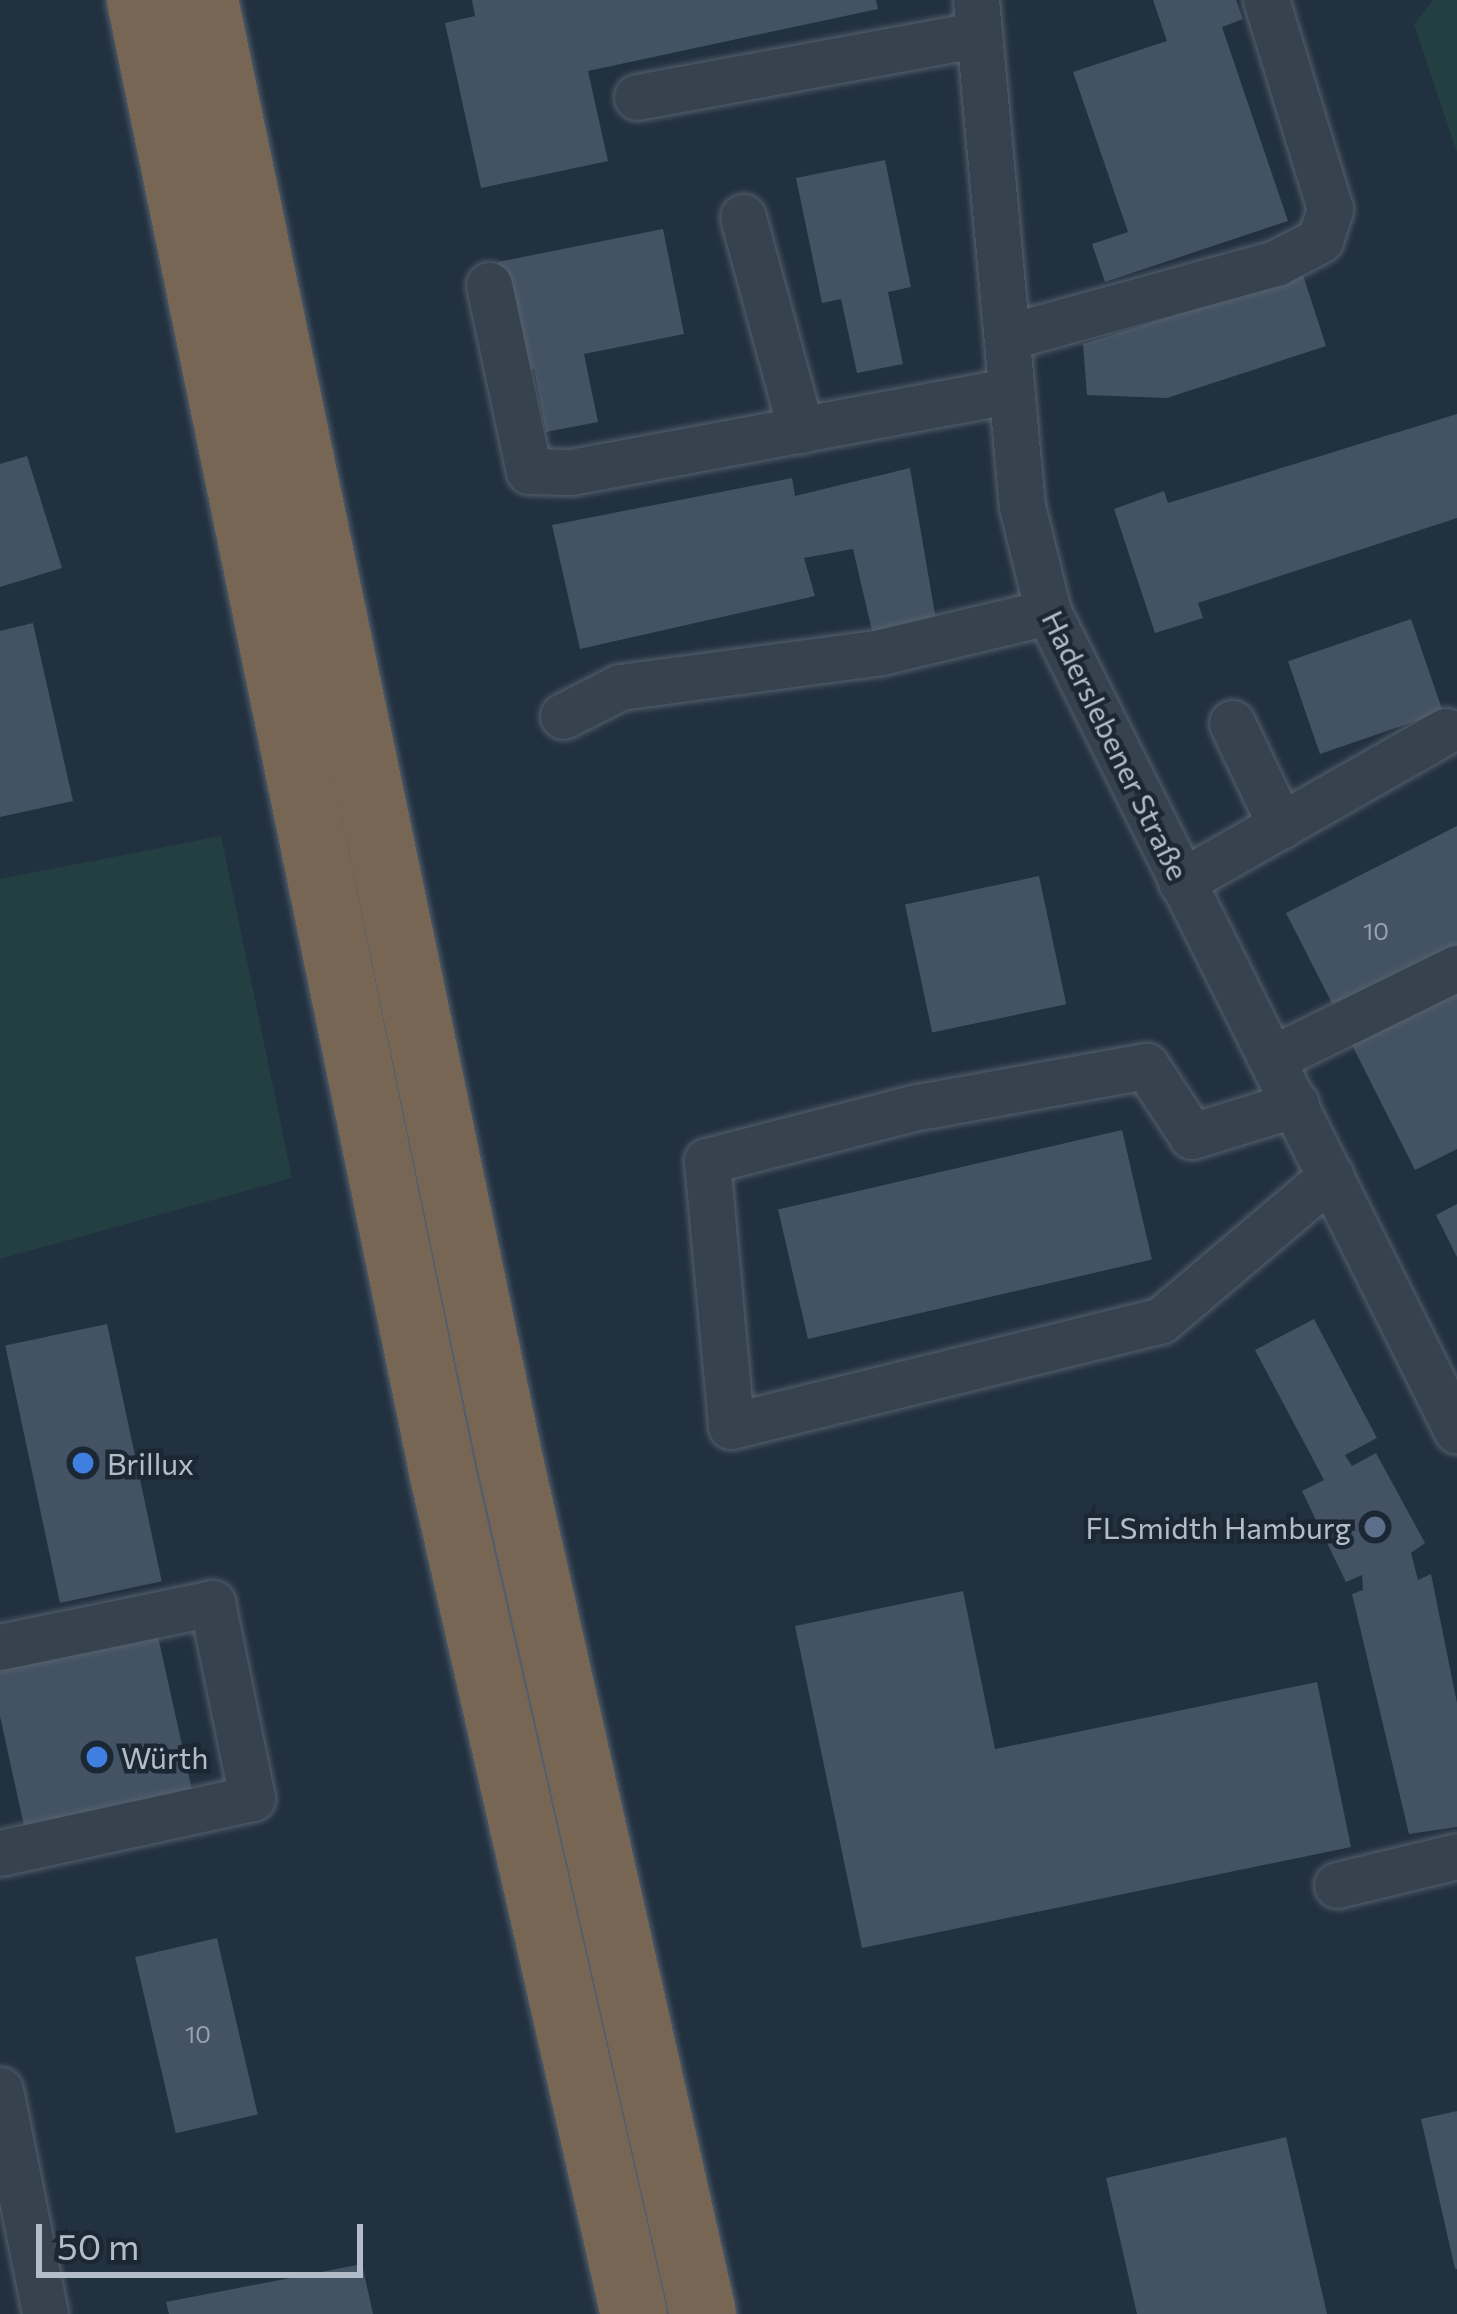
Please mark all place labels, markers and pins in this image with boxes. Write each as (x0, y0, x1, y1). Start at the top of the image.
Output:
place label: Brillux (107, 1445, 194, 1481)
marker: Brillux (70, 1450, 96, 1476)
place label: FLSmidth Hamburg (1085, 1509, 1351, 1545)
marker: FLSmidth Hamburg (1362, 1514, 1388, 1540)
place label: Würth (121, 1739, 208, 1775)
marker: Würth (84, 1744, 110, 1770)

